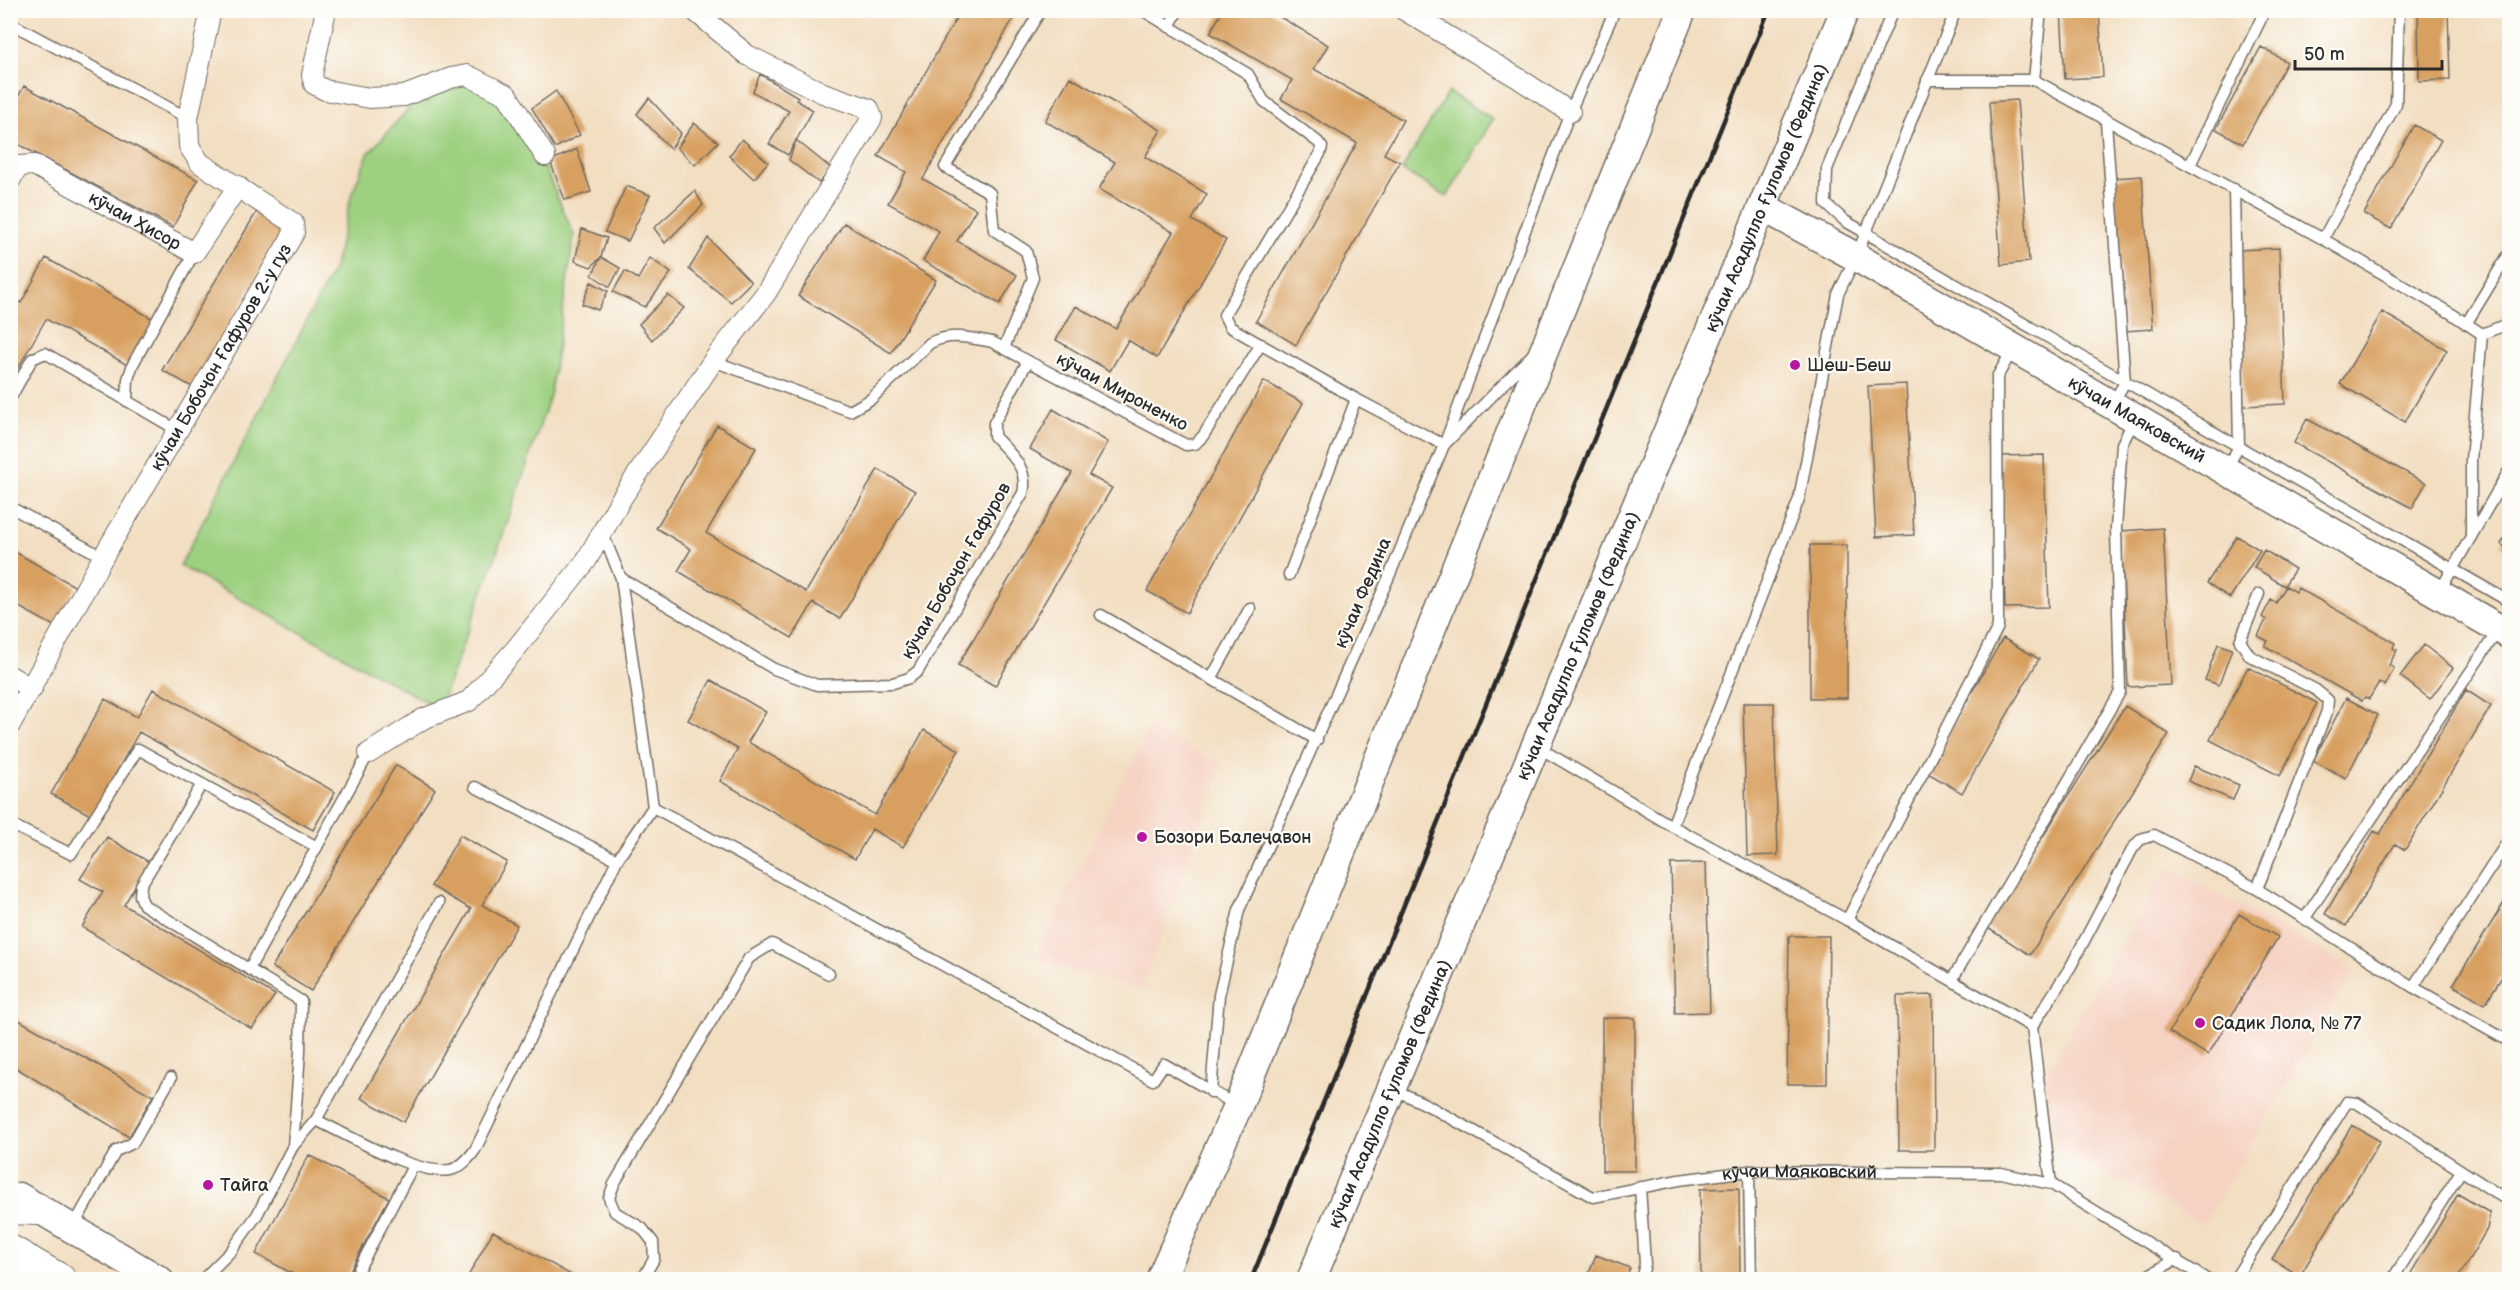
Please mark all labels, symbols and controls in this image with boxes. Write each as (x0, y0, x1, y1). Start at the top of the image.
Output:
scale bar (2295, 33, 2442, 71)
text: 50 m (2304, 44, 2345, 65)
street label: кӯчаи Асадулло Ғуломов (Федина) (1700, 60, 1832, 335)
street label: кӯчаи Ҳисор (85, 187, 185, 254)
street label: кӯчаи Бобоҷон Ғафуров 2-у гуз (146, 240, 296, 474)
street label: кӯчаи Мироненко (1053, 348, 1191, 436)
place label: Шеш-Беш (1807, 355, 1891, 376)
marker: Шеш-Беш (1788, 358, 1802, 372)
street label: кӯчаи Маяковский (2065, 371, 2209, 467)
street label: кӯчаи Бобоҷон Ғафуров (897, 478, 1015, 663)
street label: кӯчаи Асадулло Ғуломов (Федина) (1512, 508, 1643, 783)
street label: кӯчаи Федина (1330, 534, 1396, 652)
place label: Бозори Балеҷавон (1154, 827, 1311, 848)
marker: Бозори Балеҷавон (1135, 830, 1149, 844)
street label: кӯчаи Асадулло Ғуломов (Федина) (1324, 956, 1455, 1231)
place label: Садик Лола, № 77 (2212, 1013, 2361, 1034)
marker: Садик Лола, № 77 (2193, 1016, 2207, 1030)
street label: кӯчаи Маяковский (1721, 1160, 1877, 1185)
place label: Тайга (220, 1175, 269, 1196)
marker: Тайга (201, 1178, 215, 1192)

